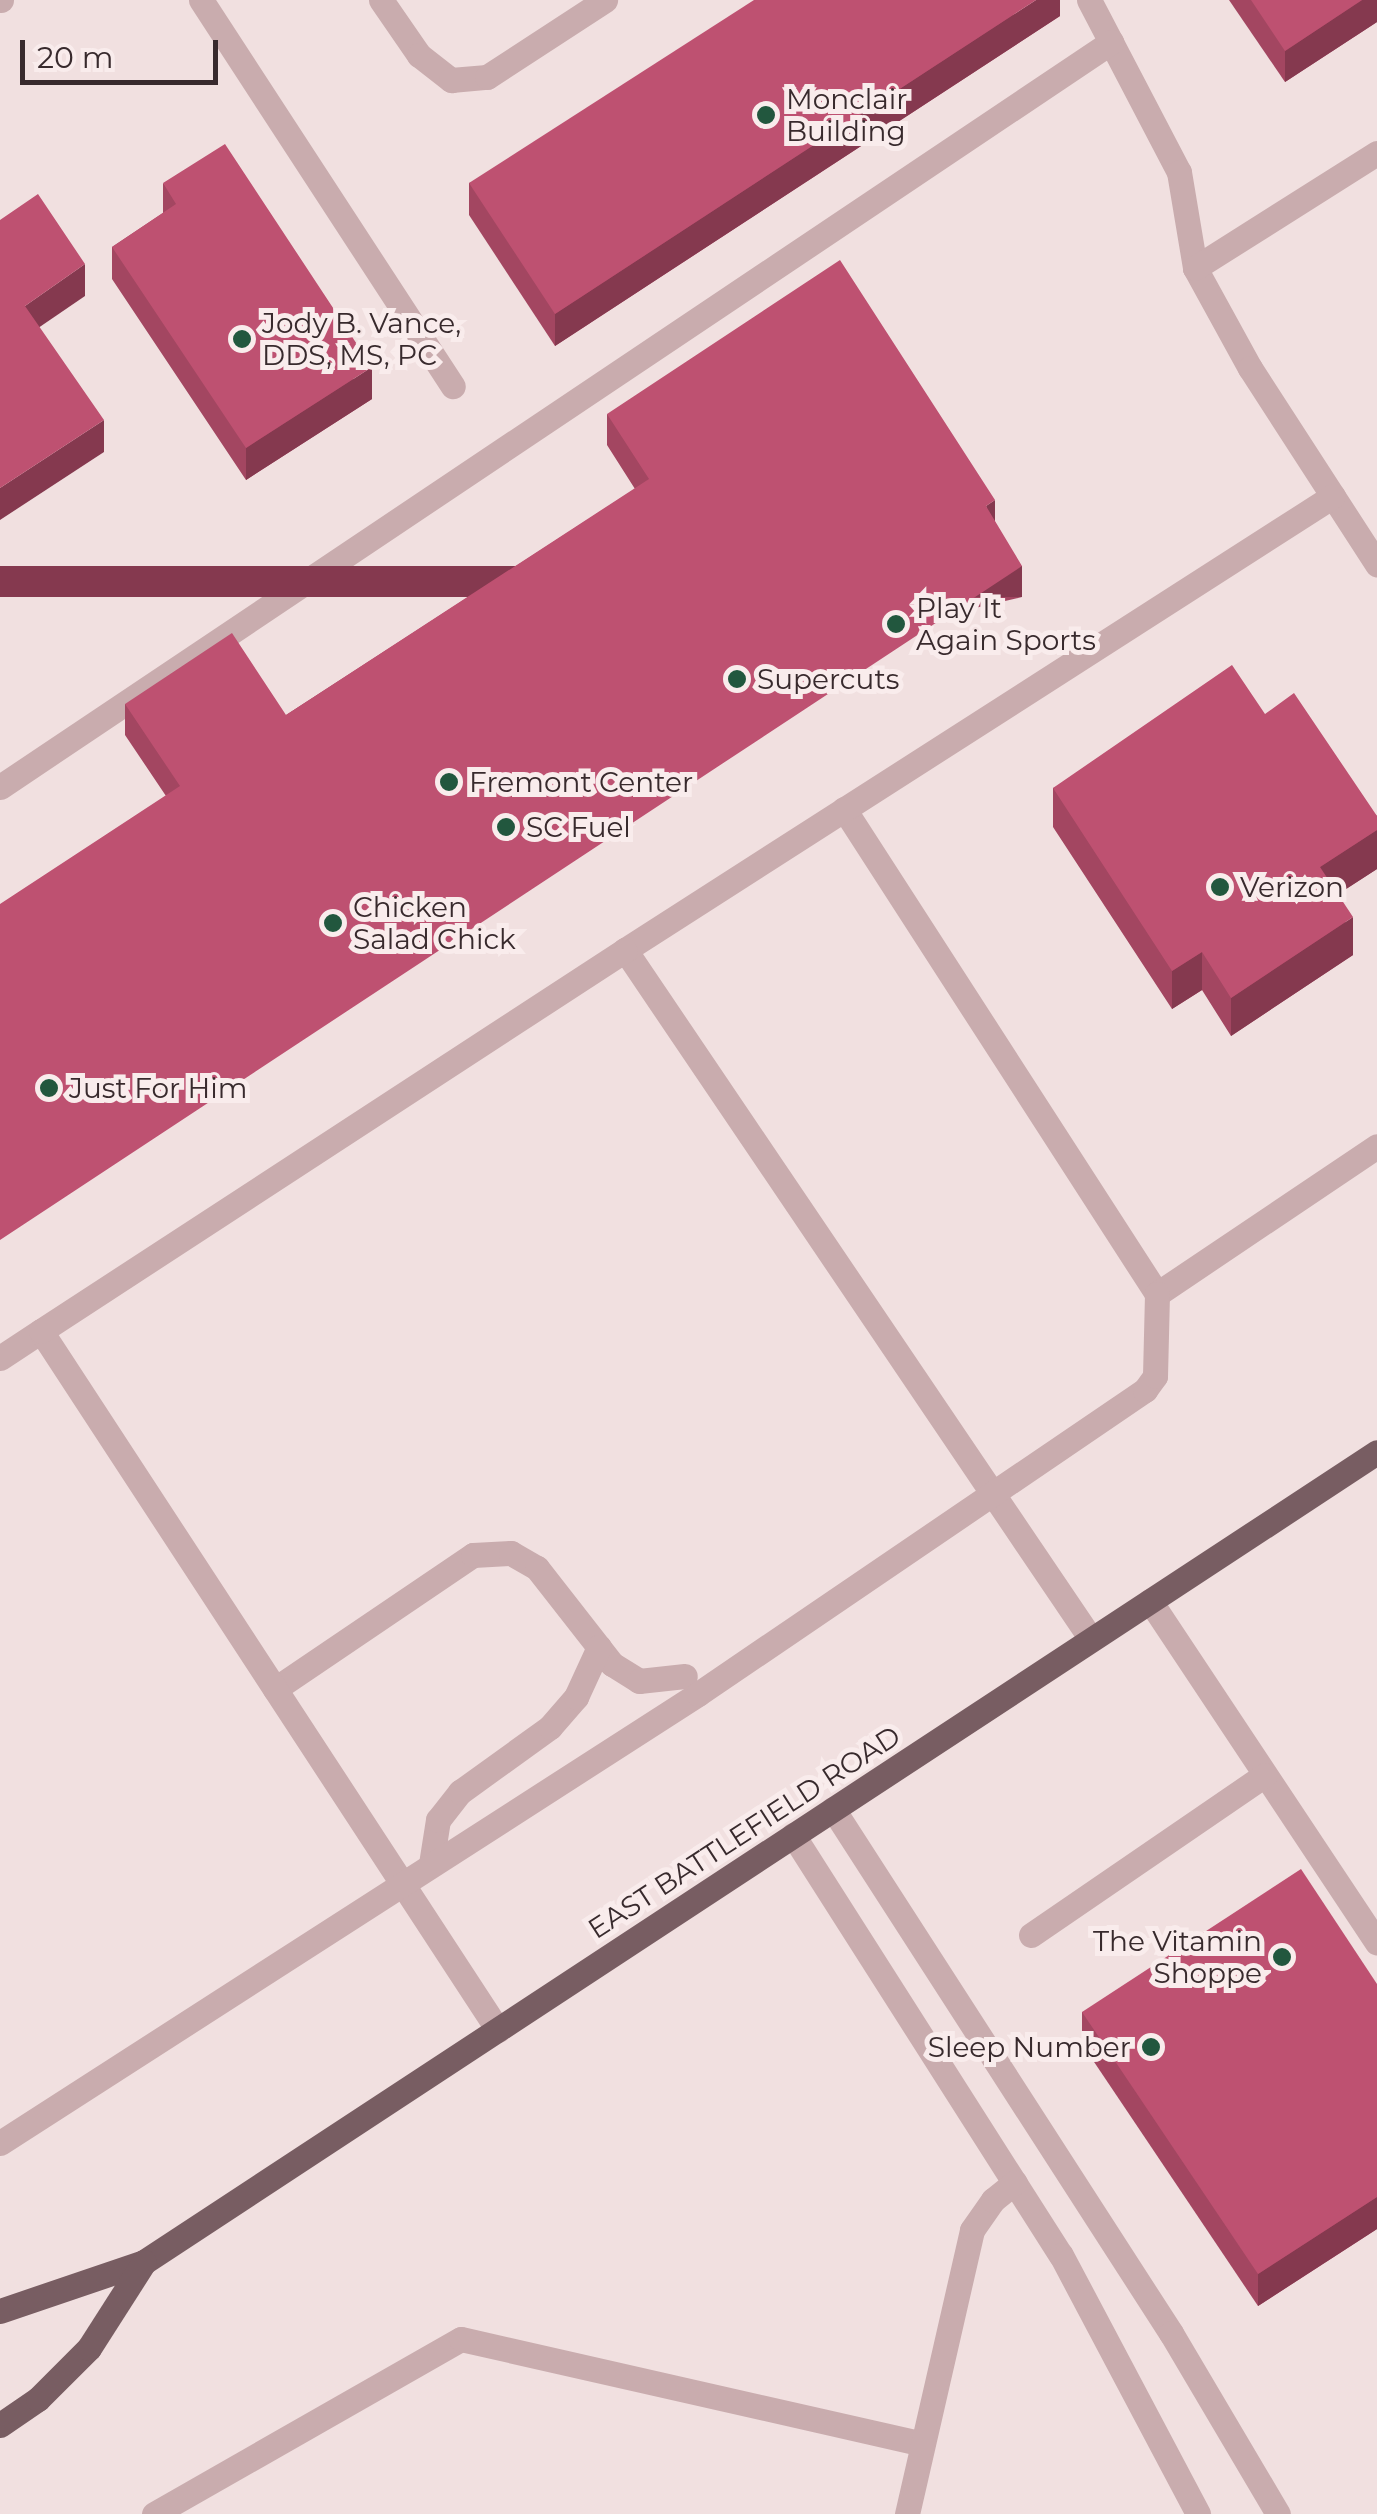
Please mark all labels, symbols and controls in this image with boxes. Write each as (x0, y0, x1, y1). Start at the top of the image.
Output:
scale bar (25, 20, 222, 82)
text: 20 m (37, 39, 114, 76)
place label: Monclair Building (786, 82, 908, 148)
marker: Monclair Building (755, 104, 777, 126)
place label: Jody B. Vance, DDS, MS, PC (262, 306, 461, 372)
marker: Jody B. Vance, DDS, MS, PC (231, 328, 253, 350)
place label: Play It Again Sports (916, 591, 1096, 657)
marker: Play It Again Sports (885, 613, 907, 635)
place label: Supercuts (757, 662, 899, 696)
marker: Supercuts (726, 668, 748, 690)
place label: Fremont Center (469, 765, 693, 799)
marker: Fremont Center (438, 771, 460, 793)
place label: SC Fuel (526, 810, 631, 844)
marker: SC Fuel (495, 816, 517, 838)
place label: Verizon (1240, 870, 1344, 904)
marker: Verizon (1209, 876, 1231, 898)
place label: Chicken Salad Chick (353, 890, 516, 956)
marker: Chicken Salad Chick (322, 912, 344, 934)
place label: Just For Him (69, 1071, 248, 1105)
marker: Just For Him (38, 1077, 60, 1099)
street label: EAST BATTLEFIELD ROAD (582, 1718, 906, 1946)
place label: The Vitamin Shoppe (1093, 1924, 1262, 1990)
marker: The Vitamin Shoppe (1271, 1946, 1293, 1968)
place label: Sleep Number (928, 2030, 1131, 2064)
marker: Sleep Number (1140, 2036, 1162, 2058)

